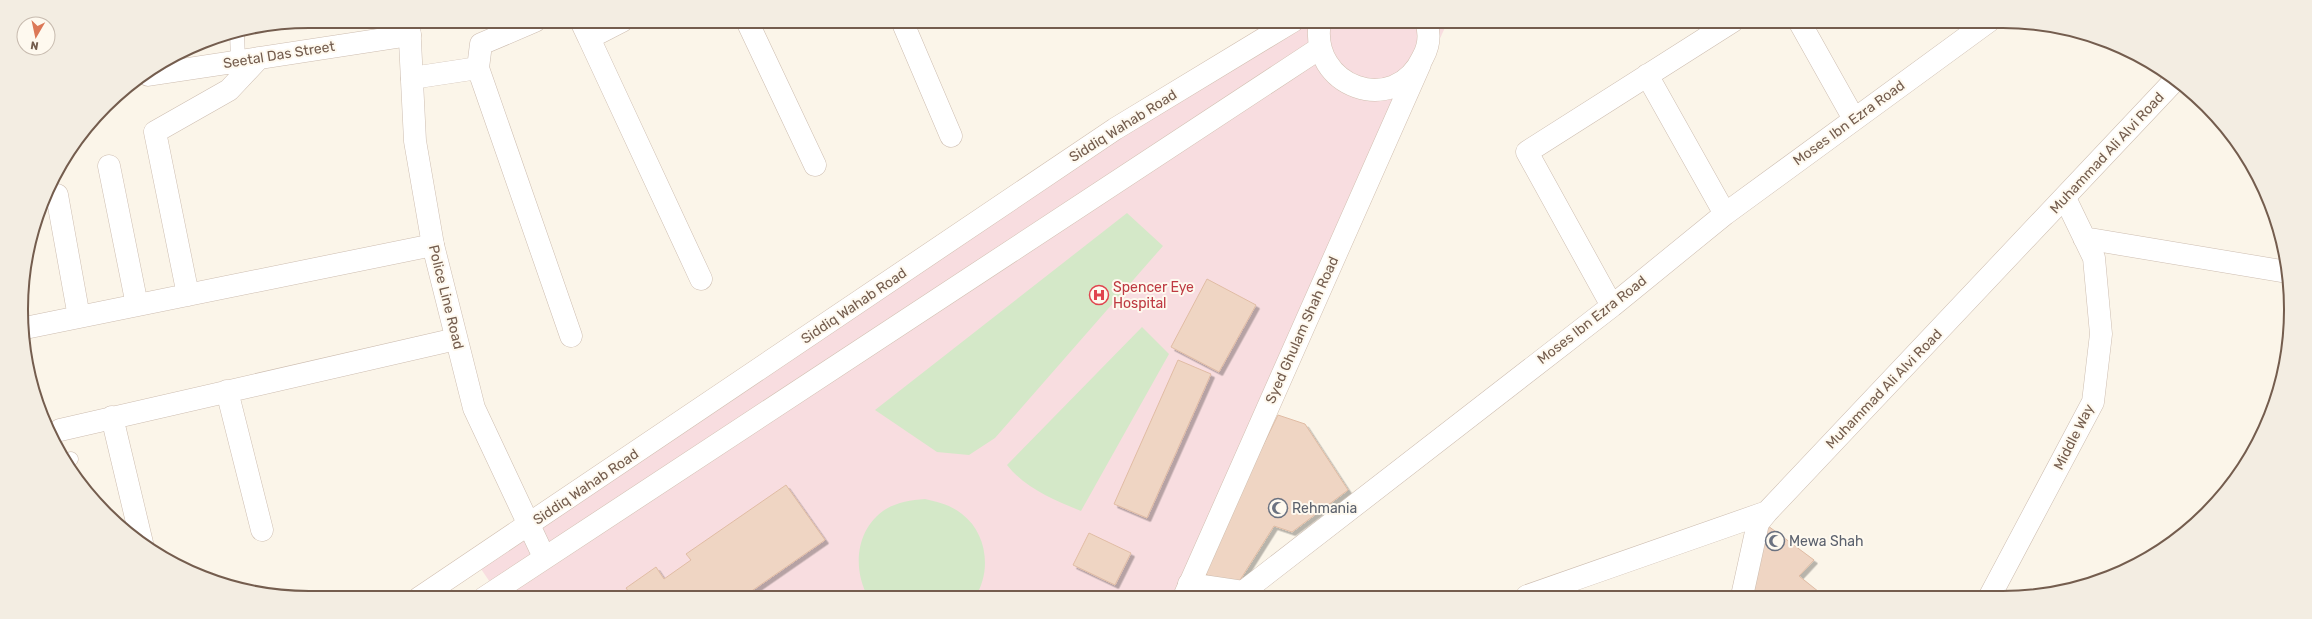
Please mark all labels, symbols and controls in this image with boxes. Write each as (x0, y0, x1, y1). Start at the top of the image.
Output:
north arrow (16, 16, 56, 56)
text: N (30, 38, 39, 52)
street label: Seetal Das Street (222, 38, 337, 72)
street label: Moses Ibn Ezra Road (1790, 77, 1908, 169)
street label: Siddiq Wahab Road (1066, 86, 1180, 166)
street label: Muhammad Ali Alvi Road (2046, 89, 2168, 217)
street label: Police Line Road (425, 243, 467, 351)
street label: Syed Ghulam Shah Road (1262, 254, 1342, 406)
street label: Siddiq Wahab Road (798, 264, 910, 348)
street label: Moses Ibn Ezra Road (1534, 272, 1650, 368)
place label: Spencer Eye Hospital (1113, 279, 1194, 312)
hospital icon: Spencer Eye Hospital (1088, 284, 1110, 306)
street label: Muhammad Ali Alvi Road (1822, 326, 1946, 452)
street label: Middle Way (2050, 401, 2098, 473)
street label: Siddiq Wahab Road (530, 445, 642, 529)
mosque icon: Rehmania (1267, 497, 1289, 519)
place label: Rehmania (1292, 500, 1357, 517)
mosque icon: Mewa Shah (1764, 530, 1786, 552)
place label: Mewa Shah (1789, 533, 1863, 550)

